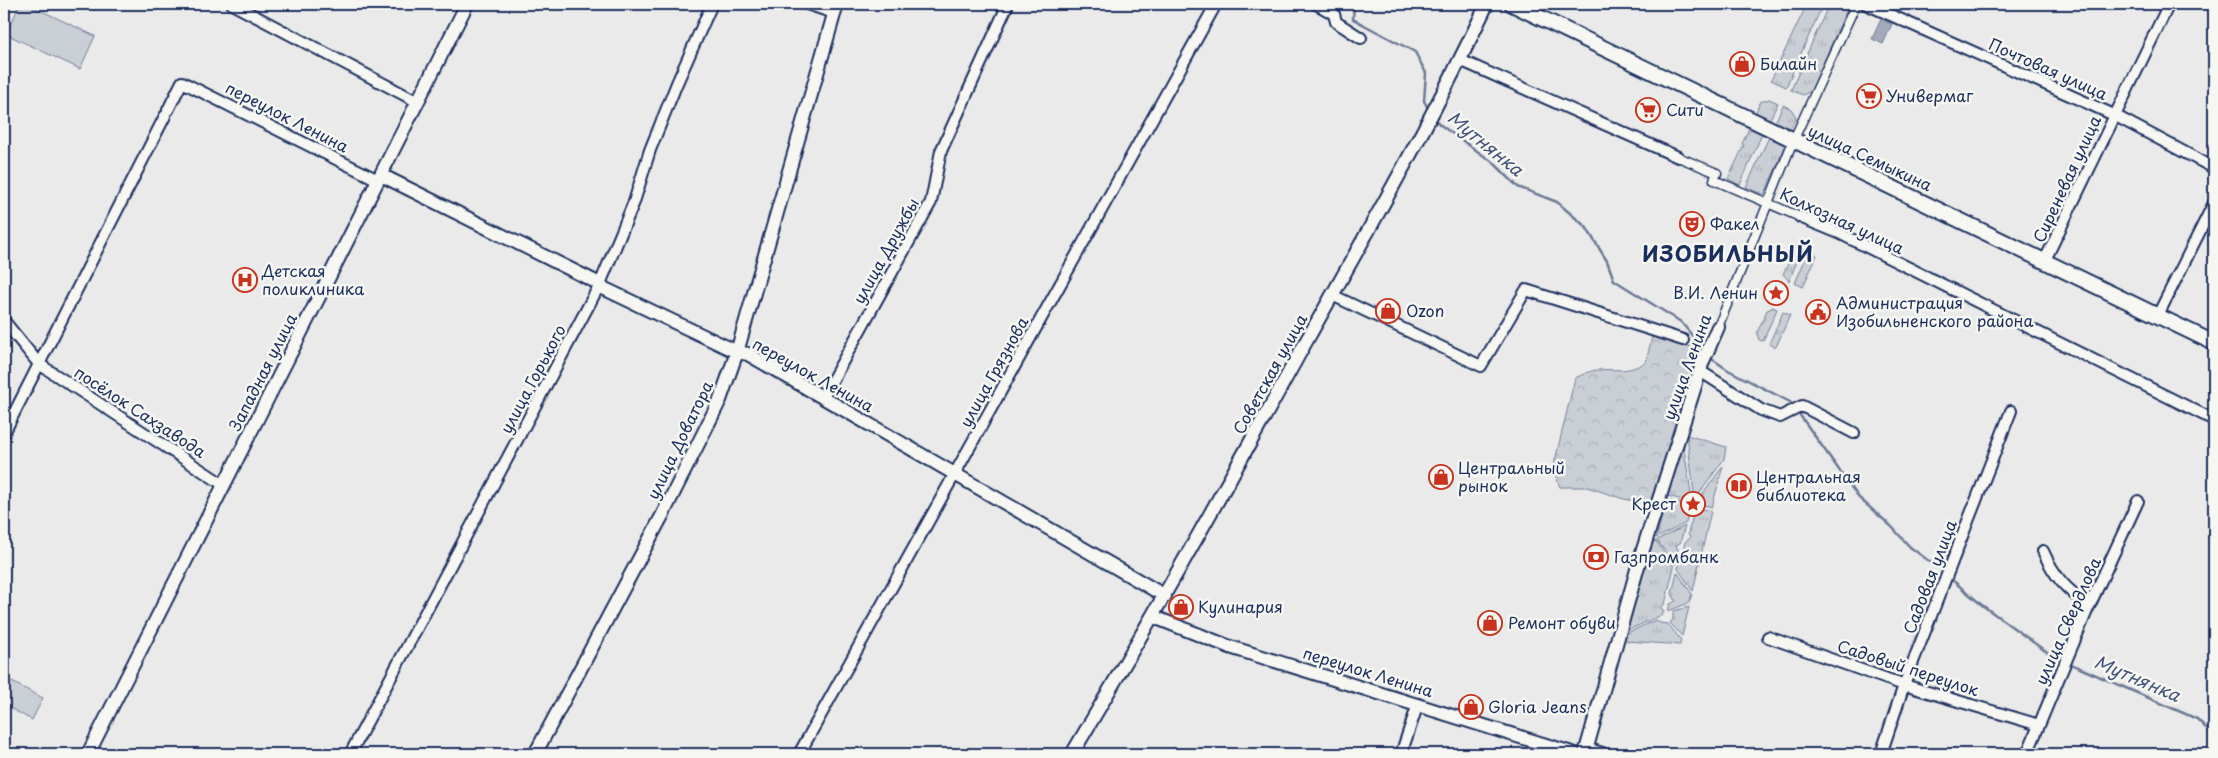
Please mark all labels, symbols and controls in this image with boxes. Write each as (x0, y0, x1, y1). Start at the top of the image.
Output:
street label: Почтовая улица (1985, 31, 2112, 105)
shop icon: Билайн (1729, 51, 1755, 77)
place label: Билайн (1760, 51, 1817, 75)
street label: переулок Ленина (222, 75, 353, 157)
supermarket icon: Универмаг (1856, 83, 1882, 109)
place label: Универмаг (1886, 83, 1974, 107)
supermarket icon: Сити (1635, 97, 1661, 123)
place label: Сити (1666, 97, 1704, 121)
water label: Мутнянка (1442, 104, 1530, 182)
street label: Сиреневая улица (2026, 111, 2106, 246)
street label: улица Семыкина (1804, 118, 1936, 196)
street label: Колхозная улица (1776, 181, 1908, 259)
street label: улица Дружбы (846, 193, 924, 308)
theatre icon: Факел (1679, 211, 1705, 237)
place label: Факел (1710, 211, 1759, 235)
district label: ИЗОБИЛЬНЫЙ (1642, 237, 1814, 269)
place label: Детская поликлиника (261, 258, 364, 300)
hospital icon: Детская поликлиника (232, 267, 258, 293)
place label: В.И. Ленин (1673, 280, 1758, 304)
place icon: В.И. Ленин (1763, 280, 1789, 306)
place label: Администрация Изобильненского района (1836, 290, 2034, 332)
shop icon: Ozon (1375, 298, 1401, 324)
place label: Ozon (1406, 298, 1444, 322)
public building icon: Администрация Изобильненского района (1805, 299, 1831, 325)
street label: Западная улица (222, 309, 302, 434)
street label: Советская улица (1226, 309, 1312, 438)
street label: улица Ленина (1656, 310, 1716, 423)
street label: улица Грязнова (953, 312, 1033, 431)
street label: улица Горького (493, 320, 571, 437)
street label: переулок Ленина (749, 331, 878, 417)
street label: посёлок Сахзавода (70, 359, 211, 463)
street label: улица Доватора (640, 376, 718, 503)
place label: Центральный рынок (1458, 455, 1565, 497)
shop icon: Центральный рынок (1428, 464, 1454, 490)
place label: Центральная библиотека (1756, 464, 1861, 506)
library icon: Центральная библиотека (1726, 473, 1752, 499)
place label: Крест (1631, 491, 1676, 515)
place icon: Крест (1680, 491, 1706, 517)
street label: Садовая улица (1896, 516, 1962, 637)
bank icon: Газпромбанк (1583, 544, 1609, 570)
place label: Газпромбанк (1614, 544, 1719, 568)
street label: улица Свердлова (2028, 553, 2106, 688)
shop icon: Кулинария (1168, 594, 1194, 620)
place label: Кулинария (1198, 594, 1283, 618)
shop icon: Ремонт обуви (1477, 610, 1503, 636)
place label: Ремонт обуви (1508, 610, 1616, 634)
street label: Садовый переулок (1835, 633, 1983, 701)
street label: переулок Ленина (1300, 640, 1436, 702)
water label: Мутнянка (2091, 647, 2185, 708)
shop icon: Gloria Jeans (1458, 694, 1484, 720)
place label: Gloria Jeans (1488, 694, 1587, 718)

